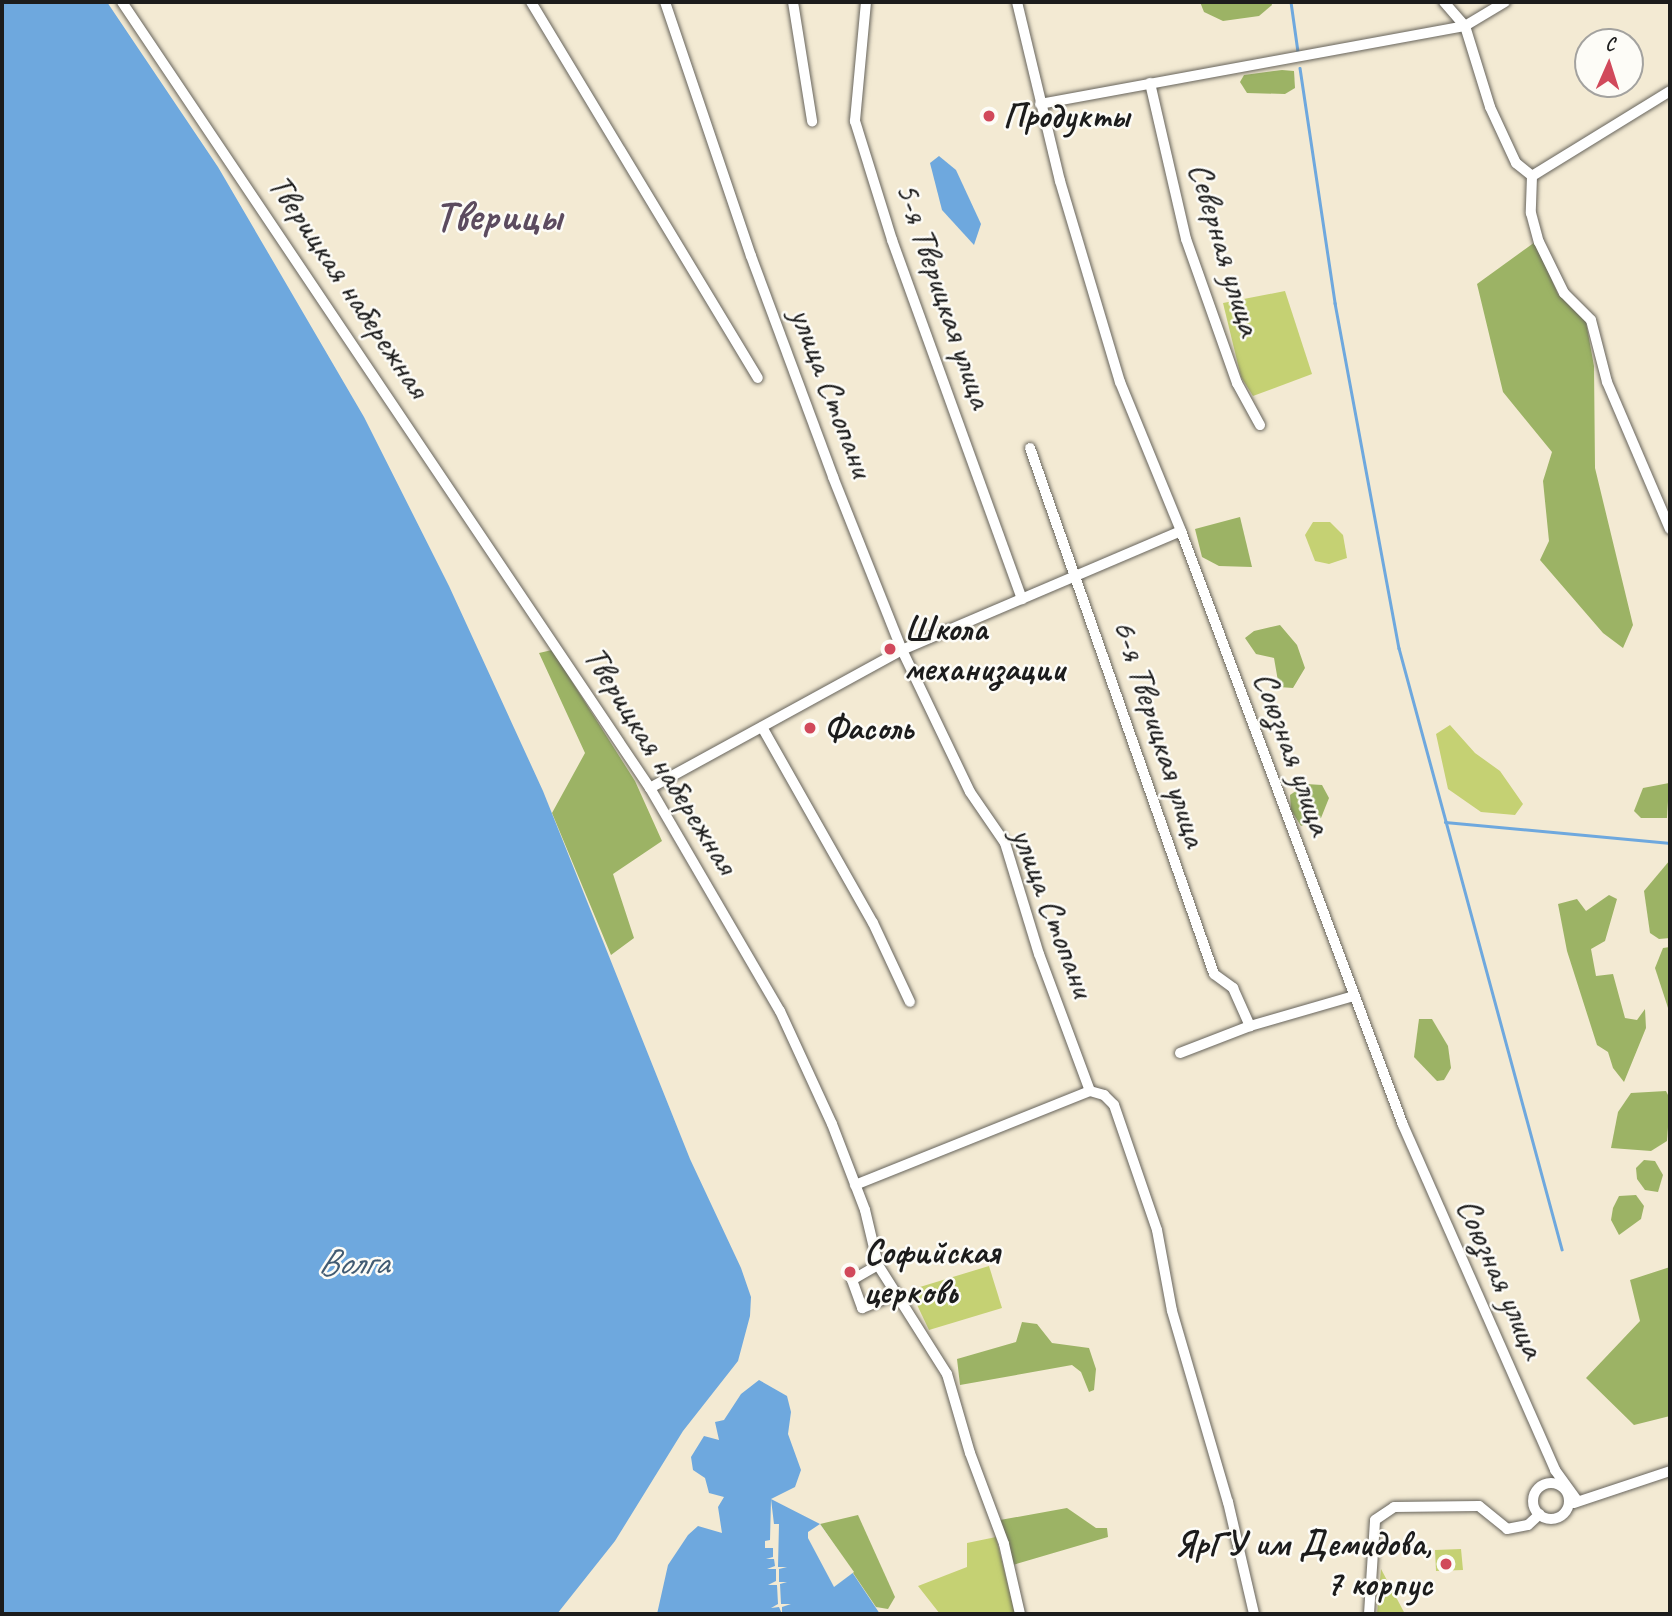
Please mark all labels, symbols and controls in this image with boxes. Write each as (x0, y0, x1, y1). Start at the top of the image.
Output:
north arrow (1574, 28, 1644, 98)
text: С (1605, 32, 1615, 56)
place label: Продукты (1003, 95, 1129, 137)
marker: Продукты (981, 108, 997, 124)
street label: Северная улица (1179, 156, 1271, 342)
street label: Тверицкая набережная (258, 166, 440, 406)
street label: 5-я Тверицкая улица (884, 173, 1004, 417)
district label: Тверицы (435, 192, 561, 242)
street label: улица Стопани (781, 301, 883, 483)
place label: Школа механизации (904, 608, 1065, 690)
street label: 6-я Тверицкая улица (1102, 611, 1218, 855)
street label: Тверицкая набережная (574, 638, 748, 882)
marker: Школа механизации (882, 641, 898, 657)
street label: Союзная улица (1244, 665, 1342, 841)
place label: Фасоль (824, 707, 913, 749)
marker: Фасоль (802, 720, 818, 736)
street label: улица Стопани (1002, 821, 1104, 1003)
street label: Союзная улица (1447, 1191, 1555, 1365)
place label: Софийская церковь (864, 1231, 1000, 1313)
water label: Волга (318, 1240, 388, 1284)
marker: Софийская церковь (842, 1264, 858, 1280)
place label: ЯрГУ им Демидова, 7 корпус (1176, 1523, 1432, 1605)
marker: ЯрГУ им Демидова, 7 корпус (1438, 1556, 1454, 1572)

